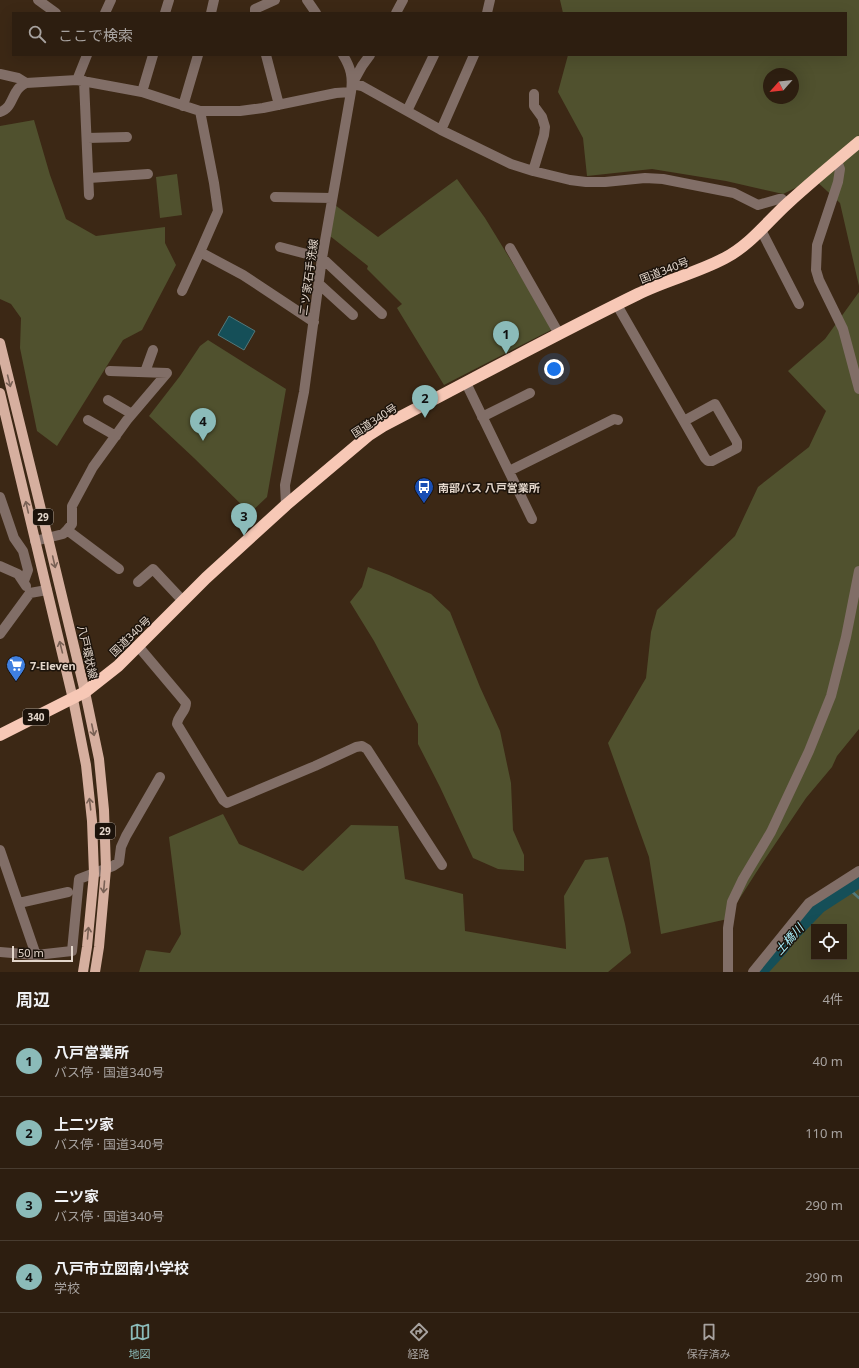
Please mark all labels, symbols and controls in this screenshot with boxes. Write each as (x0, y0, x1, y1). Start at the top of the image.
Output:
search box (12, 12, 847, 56)
icon: search (26, 23, 48, 45)
text: ここで検索 (58, 25, 133, 45)
north arrow (763, 68, 799, 104)
street label: 二ツ家石手洗線 (295, 238, 321, 316)
street label: 国道340号 (637, 254, 691, 286)
pin: 1 (493, 321, 519, 354)
your location (544, 359, 564, 379)
one-way arrow (6, 374, 14, 387)
pin: 2 (412, 385, 438, 418)
street label: 国道340号 (348, 400, 400, 440)
pin: 4 (190, 408, 216, 441)
bus stop icon: 南部バス 八戸営業所 (413, 476, 435, 504)
place label: 南部バス 八戸営業所 (438, 480, 540, 495)
one-way arrow (23, 501, 31, 514)
pin: 3 (231, 503, 257, 536)
road number: 29 (33, 509, 53, 525)
one-way arrow (51, 555, 58, 568)
street label: 国道340号 (106, 613, 154, 659)
street label: 八戸環状線 (75, 624, 101, 680)
one-way arrow (56, 641, 64, 654)
supermarket icon: 7-Eleven (5, 654, 27, 682)
place label: 7-Eleven (30, 658, 76, 673)
road number: 340 (23, 709, 49, 725)
one-way arrow (89, 723, 97, 736)
one-way arrow (86, 798, 94, 811)
road number: 29 (95, 823, 115, 839)
one-way arrow (101, 880, 108, 893)
water label: 土橋川 (771, 918, 809, 958)
map controls (811, 924, 847, 960)
button: locate (811, 924, 847, 960)
one-way arrow (85, 927, 92, 940)
scale bar (12, 944, 73, 963)
text: 50 m (18, 945, 44, 960)
text: 周辺 (16, 988, 50, 1011)
text: 4件 (823, 990, 843, 1008)
text: 八戸営業所 (54, 1042, 129, 1062)
text: 1 (25, 1052, 33, 1070)
text: 40 m (813, 1052, 843, 1070)
text: バス停 · 国道340号 (54, 1063, 165, 1081)
text: 上二ツ家 (54, 1114, 114, 1134)
text: 2 (25, 1124, 33, 1142)
text: 110 m (805, 1124, 843, 1142)
text: バス停 · 国道340号 (54, 1135, 165, 1153)
text: 二ツ家 (54, 1186, 99, 1206)
text: 3 (25, 1196, 33, 1214)
text: 290 m (805, 1196, 843, 1214)
text: バス停 · 国道340号 (54, 1207, 165, 1225)
text: 八戸市立図南小学校 (54, 1258, 189, 1278)
text: 4 (25, 1268, 33, 1286)
text: 290 m (805, 1268, 843, 1286)
text: 学校 (54, 1279, 80, 1297)
tab: 地図 (129, 1321, 151, 1361)
tab: 経路 (408, 1321, 430, 1361)
tab: 保存済み (687, 1321, 731, 1361)

